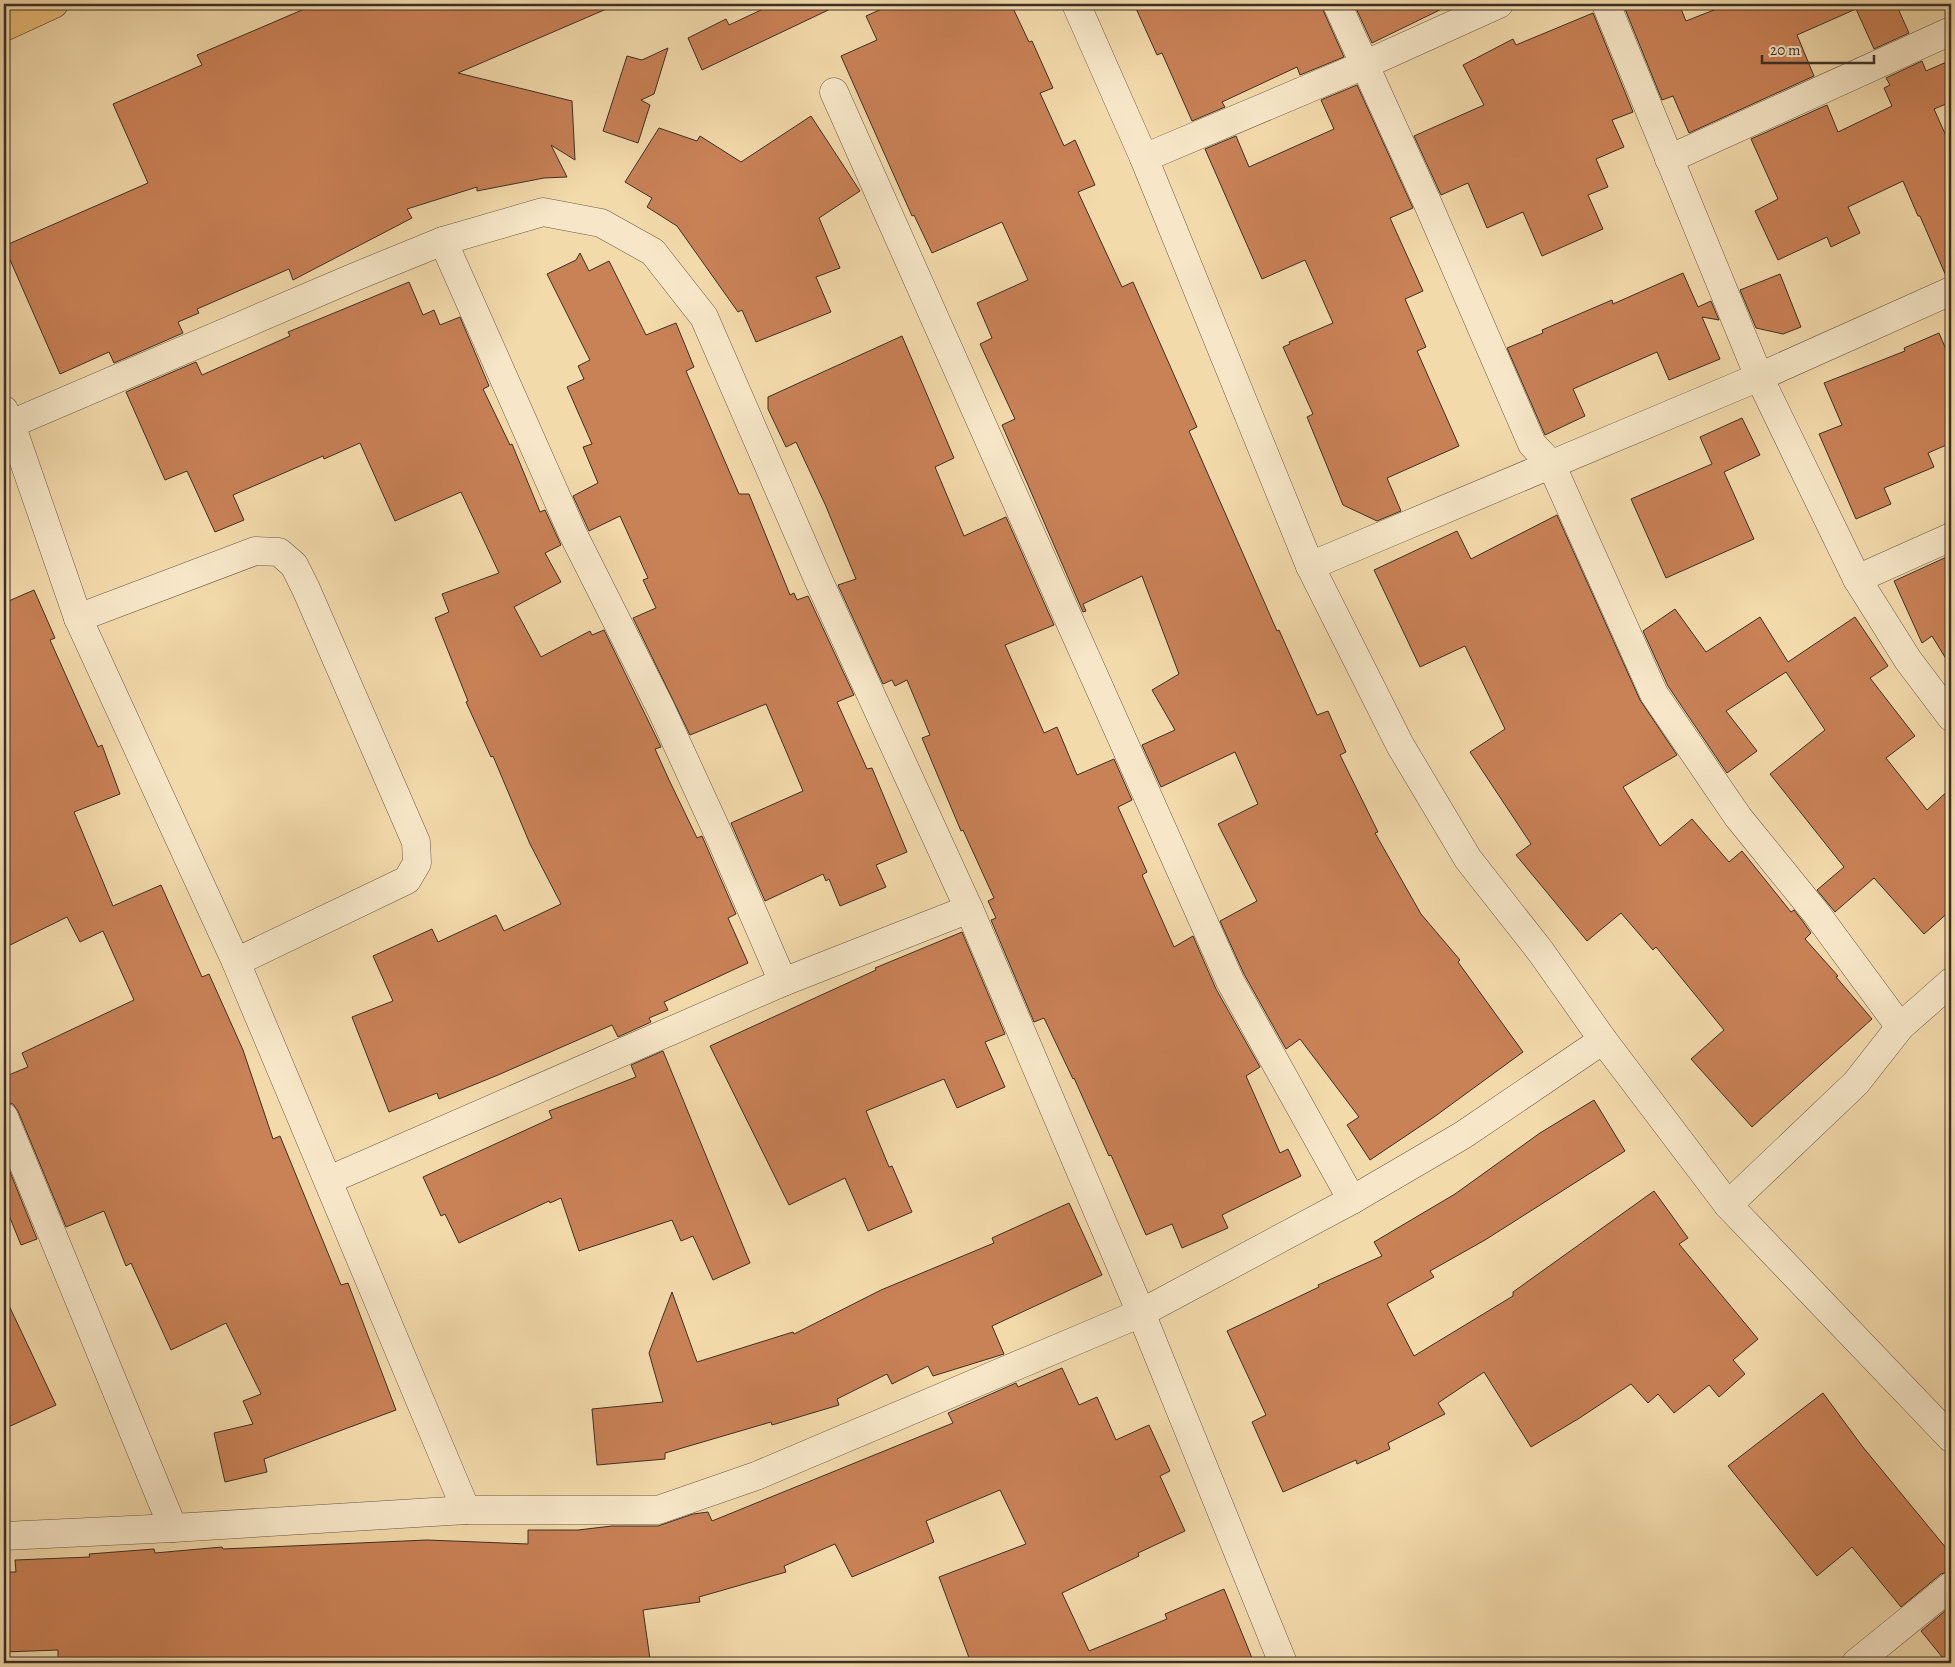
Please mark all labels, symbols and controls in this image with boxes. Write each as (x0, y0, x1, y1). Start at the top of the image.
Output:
scale bar (1762, 32, 1875, 64)
text: 20 m (1770, 40, 1801, 60)

